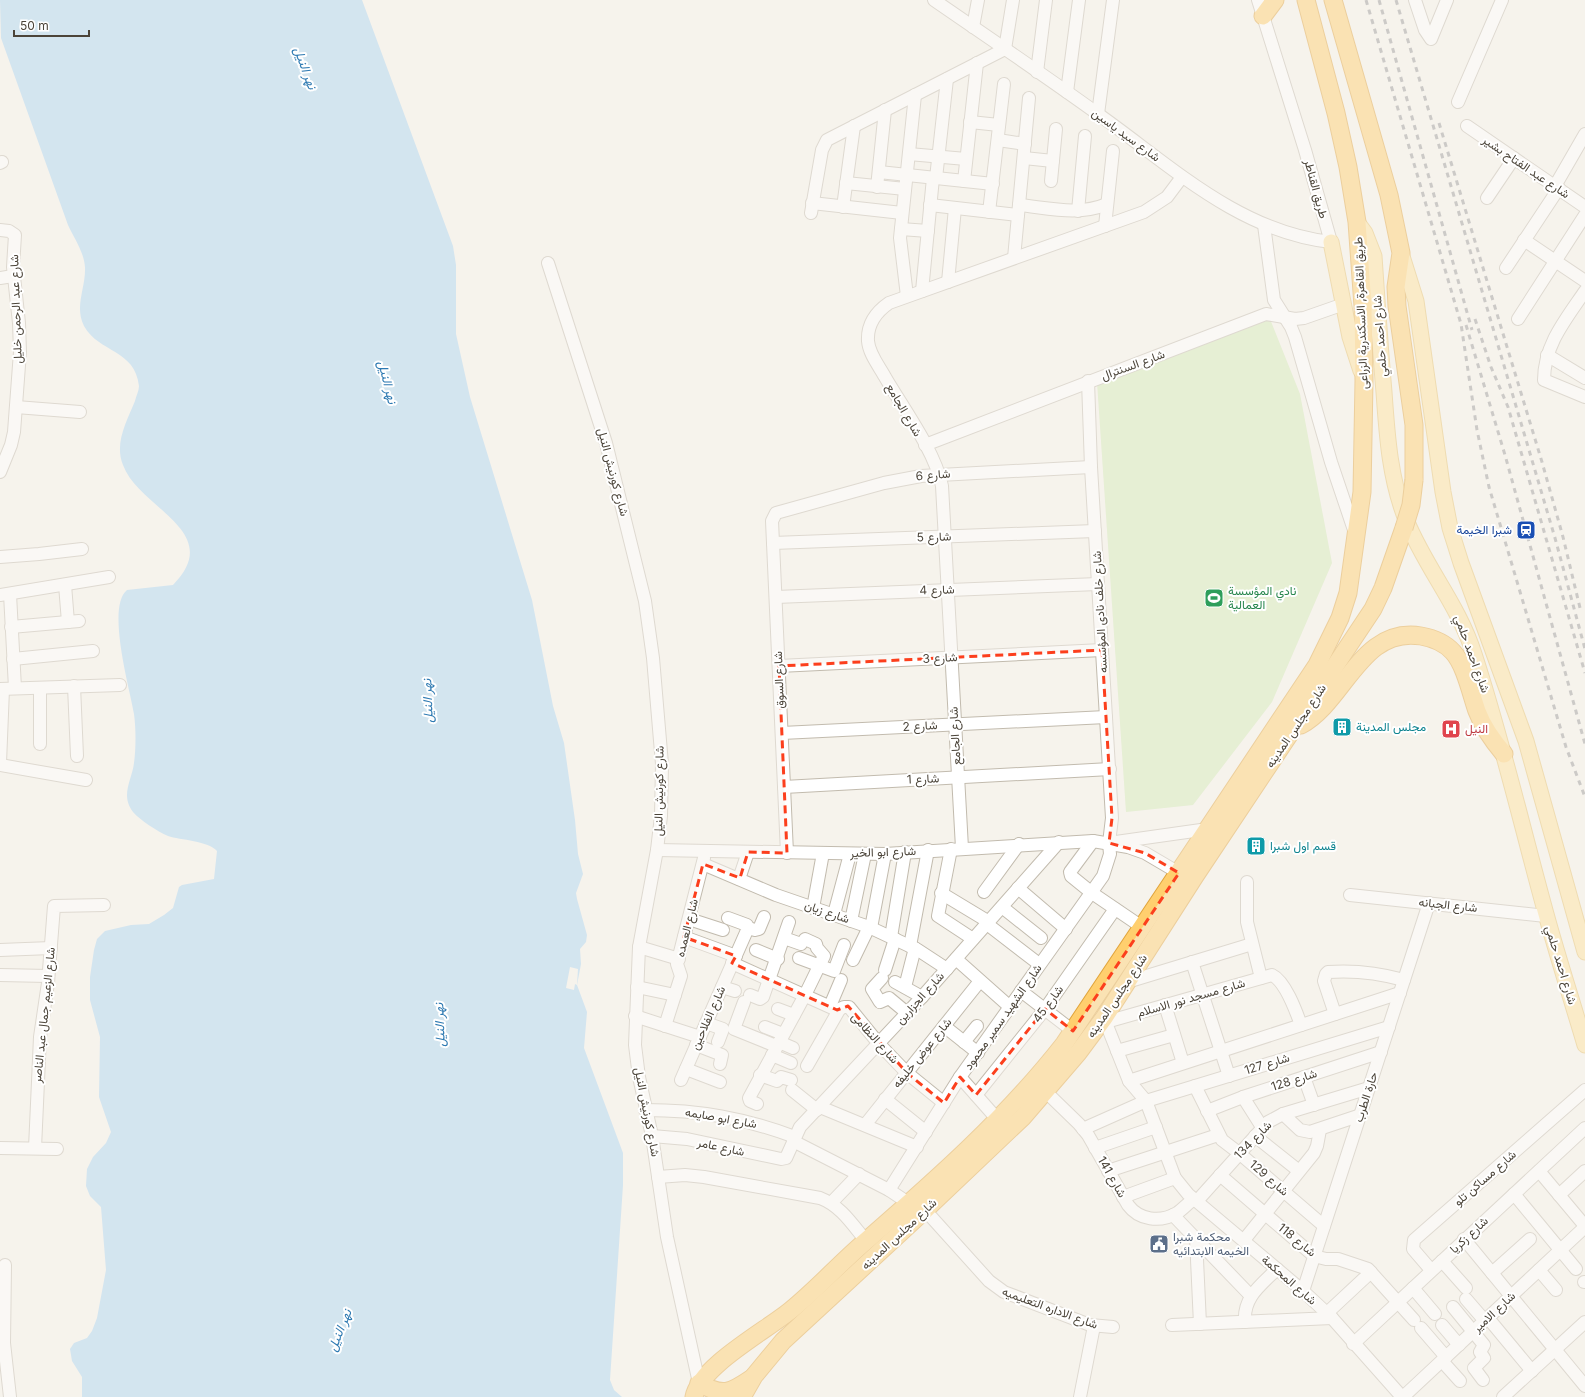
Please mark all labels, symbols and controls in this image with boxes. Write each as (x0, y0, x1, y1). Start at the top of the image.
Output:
scale bar (14, 12, 89, 38)
text: 50 m (20, 18, 49, 33)
water label: نهر النيل (290, 45, 321, 93)
street label: شارع سيد ياسين (1088, 105, 1163, 166)
street label: شارع عبد الفتاح بشير (1478, 131, 1573, 203)
street label: طريق القناطر (1300, 157, 1332, 221)
street label: طريق القاهرة, الاسكندرية الزراعى (1350, 236, 1372, 389)
street label: شارع عبد الرحمن خليل (6, 254, 27, 364)
street label: شارع احمد حلمي (1369, 295, 1393, 377)
street label: شارع السنترال (1099, 346, 1167, 385)
water label: نهر النيل (374, 359, 401, 407)
street label: شارع الجامع (882, 381, 926, 440)
street label: شارع كورنيش النيل (593, 426, 632, 518)
street label: شارع 6 (915, 466, 951, 485)
station icon: شبرا الخيمة (1515, 519, 1537, 541)
place label: شبرا الخيمة (1457, 522, 1512, 538)
street label: شارع 5 (916, 528, 952, 547)
street label: شارع خلف نادى المؤسسه (1089, 550, 1112, 673)
street label: شارع 4 (919, 581, 955, 600)
place label: نادي المؤسسة العمالية (1228, 583, 1296, 612)
sports icon: نادي المؤسسة العمالية (1203, 587, 1225, 609)
street label: شارع احمد حلمي (1449, 613, 1493, 696)
street label: شارع 3 (922, 649, 958, 668)
street label: شارع السوق (770, 651, 789, 709)
water label: نهر النيل (418, 677, 437, 723)
street label: شارع مجلس المدينه (1262, 681, 1331, 772)
street label: شارع الجامع (945, 706, 966, 766)
building icon: مجلس المدينة (1331, 716, 1353, 738)
street label: شارع 2 (902, 717, 938, 736)
hospital icon: النيل (1440, 718, 1462, 740)
place label: مجلس المدينة (1356, 719, 1426, 735)
place label: النيل (1465, 721, 1488, 737)
street label: شارع كورنيش النيل (650, 746, 669, 836)
street label: شارع 1 (906, 770, 940, 789)
building icon: قسم اول شبرا (1245, 835, 1267, 857)
place label: قسم اول شبرا (1270, 838, 1336, 854)
street label: شارع ابو الخير (849, 843, 916, 862)
street label: شارع الجبانه (1418, 894, 1478, 917)
street label: شارع العمده (672, 897, 703, 959)
street label: شارع زيان (802, 897, 852, 928)
street label: شارع احمد حلمي (1539, 924, 1581, 1007)
street label: شارع الزعيم جمال عبد الناصر (29, 946, 60, 1085)
street label: شارع مجلس المدينه (1083, 951, 1152, 1042)
street label: شارع الشهيد سمير محمود (960, 961, 1046, 1074)
street label: شارع الجزارين (892, 968, 949, 1028)
street label: شارع مسجد نور الاسلام (1135, 975, 1247, 1022)
street label: شارع 45 (1029, 982, 1068, 1027)
street label: شارع الفلاحين (687, 983, 730, 1053)
water label: نهر النيل (430, 1001, 449, 1047)
street label: شارع النظامى (847, 1009, 902, 1068)
street label: شارع عوض خليفه (889, 1015, 956, 1092)
street label: شارع 127 (1242, 1050, 1292, 1079)
street label: شارع 128 (1269, 1065, 1319, 1096)
street label: شارع كورنيش النيل (630, 1066, 663, 1158)
street label: حارة الطرب (1350, 1070, 1382, 1124)
street label: شارع ابو صايمه (684, 1104, 758, 1133)
street label: شارع 134 (1231, 1117, 1276, 1163)
street label: شارع عامر (695, 1134, 746, 1161)
street label: شارع مساكن تلو (1450, 1146, 1520, 1210)
street label: شارع 141 (1093, 1154, 1130, 1201)
street label: شارع 129 (1245, 1156, 1292, 1200)
street label: شارع مجلس المدينه (858, 1195, 941, 1274)
street label: شارع زكريا (1446, 1213, 1492, 1258)
street label: شارع 118 (1274, 1220, 1319, 1261)
place label: محكمة شبرا الخيمه الابتدائيه (1173, 1229, 1249, 1258)
public building icon: محكمة شبرا الخيمه الابتدائيه (1148, 1233, 1170, 1255)
street label: شارع المحكمة (1257, 1252, 1320, 1309)
street label: شارع الاداره التعليميه (1000, 1283, 1100, 1334)
street label: شارع الامير (1468, 1288, 1519, 1337)
water label: نهر النيل (323, 1305, 356, 1354)

